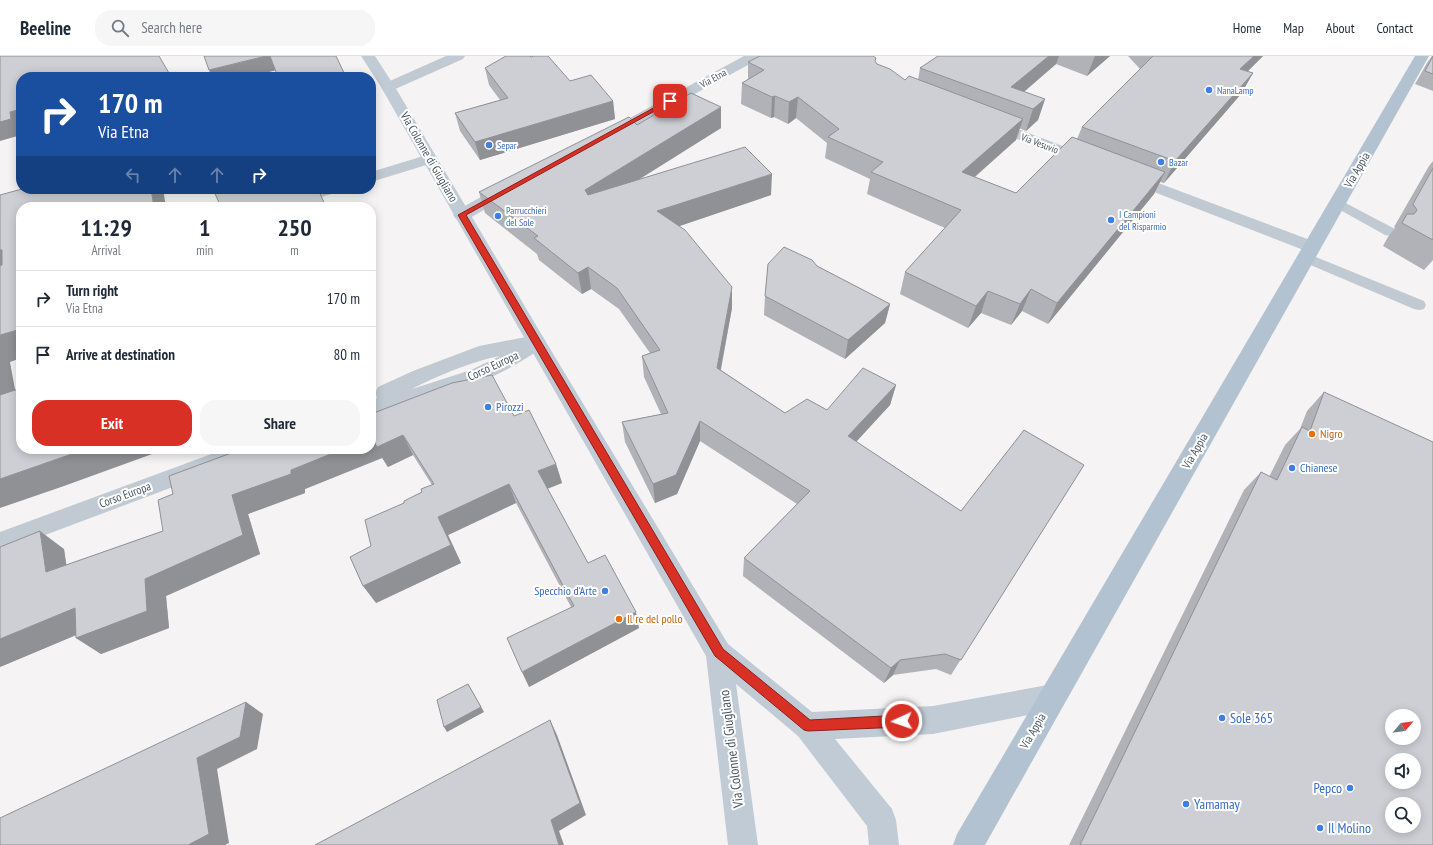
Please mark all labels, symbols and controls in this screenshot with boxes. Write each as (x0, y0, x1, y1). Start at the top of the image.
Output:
search box (95, 10, 375, 46)
text: Beeline (20, 16, 71, 40)
icon: search (109, 17, 131, 39)
text: Search here (141, 18, 202, 37)
text: Home (1233, 19, 1261, 37)
text: Map (1283, 19, 1304, 37)
text: About (1326, 19, 1355, 37)
text: Contact (1377, 19, 1413, 37)
street label: Via Etna (697, 66, 729, 91)
text: 170 m (98, 84, 162, 121)
pin (653, 84, 687, 118)
place label: NanaLamp (1217, 84, 1254, 97)
marker: NanaLamp (1204, 85, 1214, 95)
icon: right (32, 88, 84, 140)
icon: arrive (659, 90, 681, 112)
street label: Via Colonne di Giugliano (397, 108, 461, 205)
text: Via Etna (98, 120, 149, 143)
street label: Via Vesuvio (1018, 130, 1060, 157)
place label: Separ (497, 139, 517, 152)
marker: Separ (484, 140, 494, 150)
street label: Via Appia (1340, 149, 1373, 191)
place label: Bazar (1169, 156, 1188, 169)
marker: Bazar (1156, 157, 1166, 167)
icon: left (122, 164, 144, 186)
icon: ahead (164, 164, 186, 186)
icon: ahead (206, 164, 228, 186)
icon: right (248, 164, 270, 186)
place label: Parrucchieri del Sole (506, 204, 547, 229)
place label: I Campioni del Risparmio (1119, 208, 1166, 233)
marker: Parrucchieri del Sole (493, 211, 503, 221)
text: 11:29 (80, 212, 132, 243)
text: 1 (199, 212, 210, 243)
text: 250 (277, 212, 312, 243)
marker: I Campioni del Risparmio (1106, 215, 1116, 225)
text: Arrival (91, 242, 121, 259)
text: min (196, 242, 213, 259)
text: m (290, 242, 299, 259)
text: Turn right (66, 281, 118, 300)
icon: right (32, 288, 54, 310)
text: 170 m (327, 289, 360, 308)
text: Via Etna (66, 300, 103, 317)
icon: arrive (32, 344, 54, 366)
text: Arrive at destination (66, 345, 175, 364)
text: 80 m (334, 345, 360, 364)
street label: Corso Europa (465, 347, 521, 384)
place label: Pirozzi (496, 399, 524, 414)
button: Exit (32, 400, 192, 446)
button: Share (200, 400, 360, 446)
marker: Pirozzi (483, 402, 493, 412)
place label: Nigro (1320, 426, 1343, 441)
marker: Nigro (1307, 429, 1317, 439)
street label: Via Appia (1178, 430, 1211, 472)
place label: Chianese (1300, 460, 1337, 475)
marker: Chianese (1287, 463, 1297, 473)
street label: Corso Europa (97, 478, 153, 511)
place label: Specchio d'Arte (534, 583, 597, 598)
marker: Specchio d'Arte (600, 586, 610, 596)
place label: Il re del pollo (627, 611, 683, 626)
marker: Il re del pollo (614, 614, 624, 624)
street label: Via Colonne di Giugliano (715, 689, 747, 810)
position arrow (881, 700, 923, 742)
place label: Sole 365 (1230, 709, 1273, 727)
north arrow (1385, 709, 1421, 745)
map controls (1385, 709, 1421, 833)
street label: Via Appia (1016, 710, 1049, 752)
marker: Sole 365 (1217, 713, 1227, 723)
button: sound (1385, 753, 1421, 789)
place label: Pepco (1313, 779, 1342, 797)
marker: Pepco (1345, 783, 1355, 793)
place label: Yamamay (1194, 795, 1241, 813)
button: search (1385, 797, 1421, 833)
marker: Yamamay (1181, 799, 1191, 809)
place label: Il Molino (1328, 819, 1371, 837)
marker: Il Molino (1315, 823, 1325, 833)

